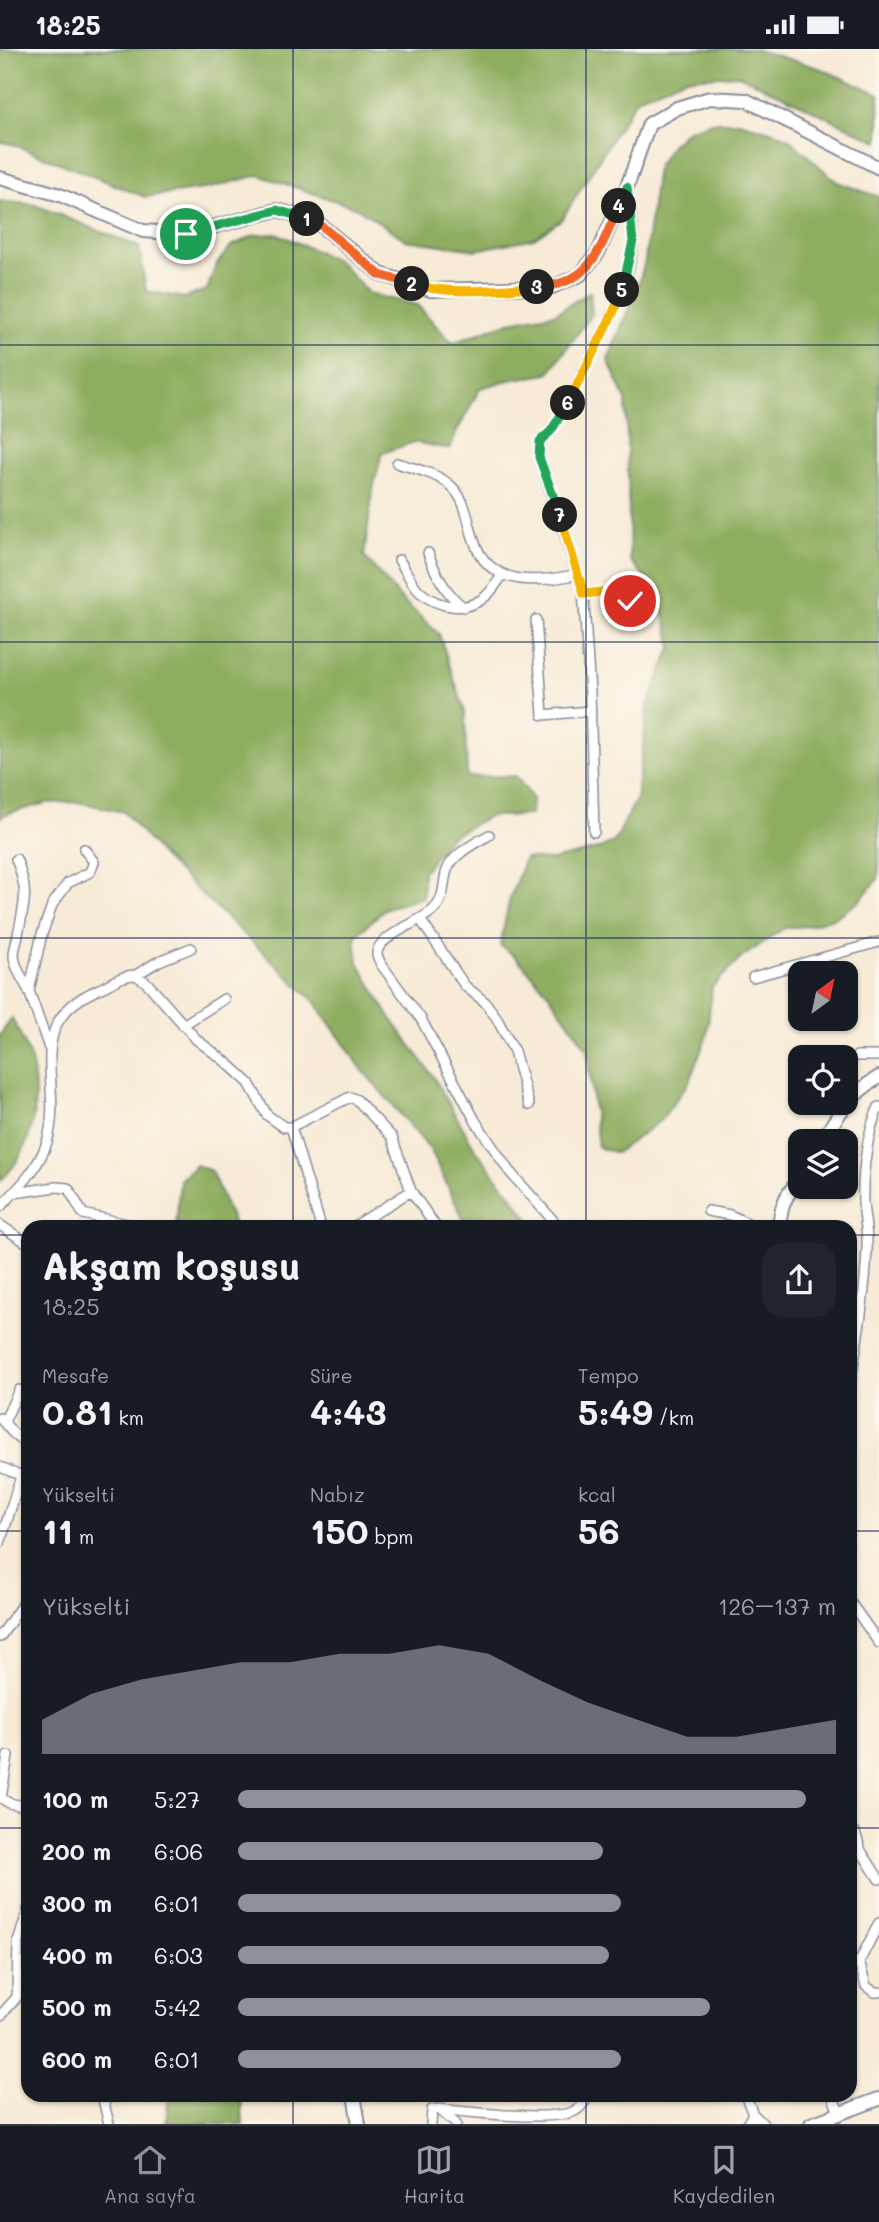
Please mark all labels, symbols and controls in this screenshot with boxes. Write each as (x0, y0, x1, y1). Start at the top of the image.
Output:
text: 18:25 (35, 8, 101, 42)
pin: 4 (602, 189, 636, 223)
text: 4 (612, 193, 625, 218)
pin: 1 (290, 201, 324, 237)
pin (156, 204, 216, 264)
text: 1 (302, 206, 311, 231)
icon: arrive (167, 215, 205, 253)
pin: 2 (394, 267, 430, 301)
pin: 3 (520, 269, 554, 305)
text: 2 (406, 271, 417, 296)
pin: 5 (604, 273, 640, 307)
text: 3 (531, 274, 542, 299)
text: 5 (616, 277, 627, 302)
pin: 6 (550, 385, 586, 421)
text: 6 (562, 390, 573, 415)
pin: 7 (542, 497, 578, 533)
text: 7 (554, 502, 565, 527)
pin (600, 571, 660, 631)
icon: check (611, 582, 649, 620)
north arrow (788, 961, 858, 1031)
map controls (788, 961, 858, 1199)
button: locate (788, 1045, 858, 1115)
button: layers (788, 1129, 858, 1199)
text: Akşam koşusu (42, 1240, 301, 1290)
button: share (762, 1243, 836, 1317)
text: 18:25 (42, 1291, 100, 1321)
text: Mesafe (42, 1363, 109, 1388)
text: Süre (310, 1363, 352, 1388)
text: Tempo (578, 1363, 638, 1388)
text: 0.81 (42, 1388, 113, 1434)
text: 4:43 (310, 1388, 386, 1434)
text: 5:49 (578, 1388, 653, 1434)
text: km (113, 1405, 144, 1430)
text: /km (653, 1405, 694, 1430)
text: Yükselti (42, 1482, 115, 1507)
text: Nabız (310, 1482, 365, 1507)
text: kcal (578, 1482, 616, 1507)
text: 11 (42, 1507, 73, 1553)
text: 150 (310, 1507, 368, 1553)
text: 56 (578, 1507, 620, 1553)
text: m (73, 1524, 94, 1549)
text: bpm (368, 1524, 414, 1549)
text: Yükselti (42, 1591, 130, 1621)
text: 126–137 m (718, 1591, 836, 1621)
text: 100 m (42, 1784, 108, 1814)
text: 5:27 (154, 1784, 200, 1814)
text: 200 m (42, 1836, 111, 1866)
text: 6:06 (154, 1836, 203, 1866)
text: 300 m (42, 1888, 112, 1918)
text: 6:01 (154, 1888, 200, 1918)
text: 400 m (42, 1940, 113, 1970)
text: 6:03 (154, 1940, 203, 1970)
text: 500 m (42, 1992, 112, 2022)
text: 5:42 (154, 1992, 201, 2022)
text: 600 m (42, 2044, 112, 2074)
text: 6:01 (154, 2044, 200, 2074)
tab: Ana sayfa (104, 2141, 196, 2208)
tab: Harita (404, 2141, 465, 2208)
tab: Kaydedilen (673, 2141, 775, 2208)

